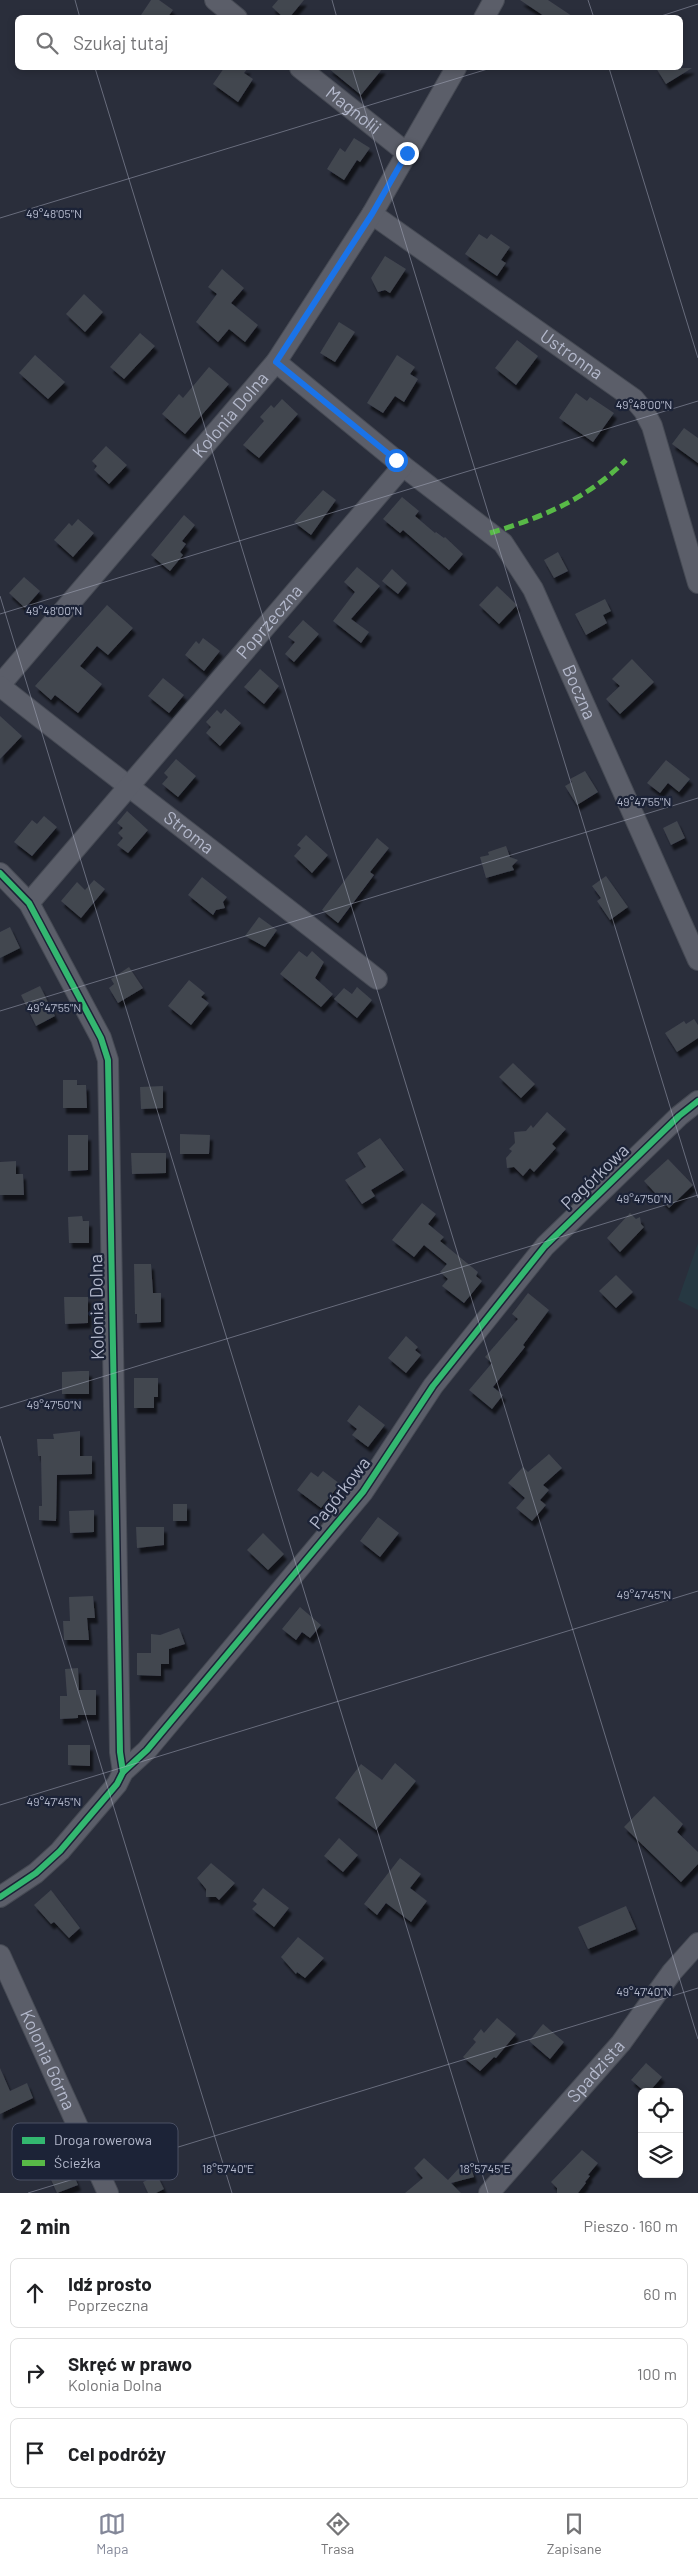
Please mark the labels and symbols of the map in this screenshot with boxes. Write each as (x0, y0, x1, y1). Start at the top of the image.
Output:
street label: Magnolii (322, 81, 386, 138)
route end (396, 142, 419, 165)
text: 49°48'05"N (26, 206, 82, 220)
street label: Ustronna (536, 324, 608, 384)
street label: Kolonia Dolna (187, 367, 273, 462)
text: 49°48'00"N (616, 397, 672, 411)
route start (385, 449, 408, 472)
street label: Poprzeczna (231, 580, 307, 663)
text: 49°48'00"N (26, 603, 82, 617)
street label: Boczna (558, 661, 602, 722)
text: 49°47'55"N (617, 794, 671, 808)
street label: Stroma (160, 806, 219, 858)
text: 49°47'55"N (27, 1000, 81, 1014)
street label: Pagórkowa (556, 1139, 633, 1214)
text: 49°47'50"N (616, 1191, 672, 1205)
street label: Kolonia Dolna (84, 1254, 108, 1360)
text: 49°47'50"N (26, 1397, 82, 1411)
street label: Pagórkowa (304, 1452, 374, 1533)
text: 49°47'45"N (617, 1587, 671, 1601)
text: 49°47'45"N (27, 1794, 81, 1808)
text: 49°47'40"N (616, 1984, 672, 1998)
street label: Kolonia Górna (16, 2006, 81, 2113)
street label: Spadzista (562, 2035, 629, 2107)
legend (12, 2123, 178, 2180)
text: Droga rowerowa (54, 2131, 152, 2148)
text: Ścieżka (54, 2154, 101, 2171)
text: 18°57'40"E (202, 2161, 254, 2175)
text: 18°57'45"E (459, 2161, 511, 2175)

